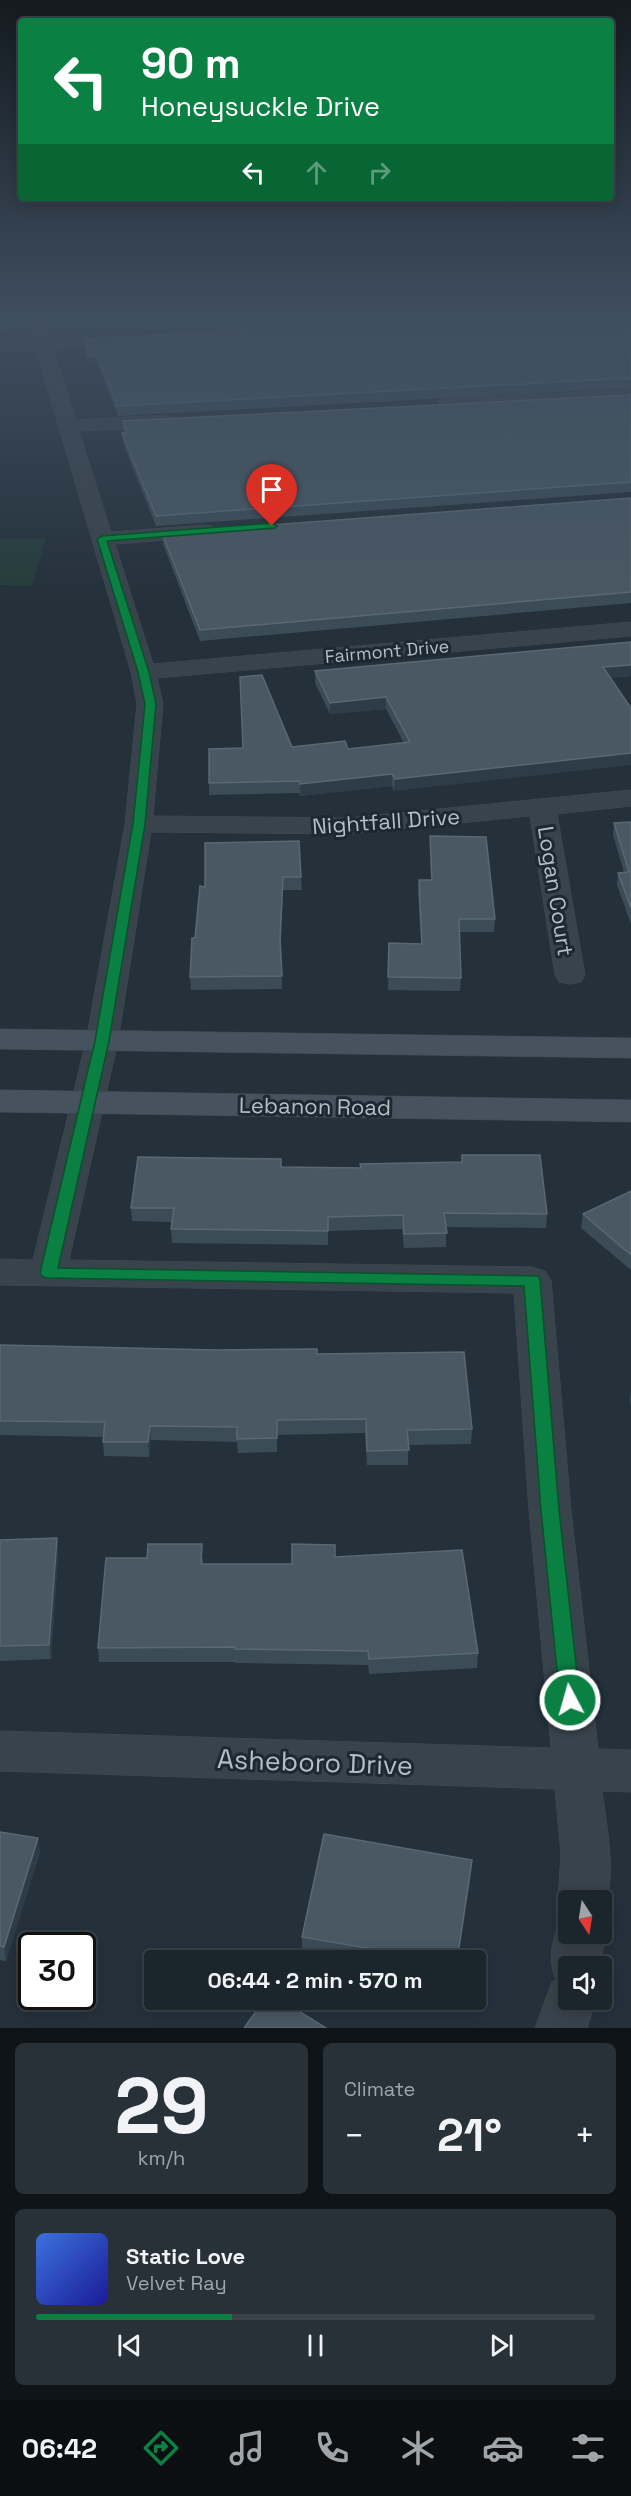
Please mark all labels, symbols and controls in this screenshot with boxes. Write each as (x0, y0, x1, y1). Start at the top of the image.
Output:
text: 90 m (141, 37, 241, 90)
icon: left (42, 42, 120, 120)
text: Honeysuckle Drive (141, 89, 380, 124)
icon: left (237, 156, 270, 189)
icon: ahead (300, 156, 333, 189)
icon: right (363, 156, 396, 189)
pin (246, 464, 297, 526)
icon: arrive (255, 473, 288, 506)
street label: Fairmont Drive (324, 634, 450, 668)
street label: Nightfall Drive (311, 802, 461, 840)
street label: Logan Court (532, 824, 580, 958)
street label: Lebanon Road (239, 1091, 391, 1121)
position arrow (538, 1668, 602, 1732)
street label: Asheboro Drive (217, 1741, 413, 1783)
north arrow (558, 1890, 612, 1944)
map controls (558, 1890, 612, 2010)
speed limit sign: 30 (18, 1932, 96, 2010)
button: sound (558, 1956, 612, 2010)
text: 06:44 · 2 min · 570 m (208, 1966, 422, 1994)
text: 29 (114, 2056, 209, 2156)
text: Climate (344, 2076, 415, 2102)
text: 21° (437, 2107, 502, 2164)
text: − (344, 2115, 364, 2157)
text: + (575, 2115, 595, 2157)
text: km/h (138, 2145, 185, 2171)
text: Static Love (126, 2242, 245, 2270)
text: Velvet Ray (126, 2270, 227, 2296)
icon: previous (113, 2329, 146, 2362)
icon: pause (299, 2329, 332, 2362)
icon: next (485, 2329, 518, 2362)
icon: directions (140, 2427, 182, 2469)
icon: music (226, 2427, 268, 2469)
icon: phone (311, 2427, 353, 2469)
icon: climate (397, 2427, 439, 2469)
icon: car (482, 2427, 524, 2469)
icon: filters (567, 2427, 609, 2469)
text: 06:42 (22, 2431, 97, 2466)

